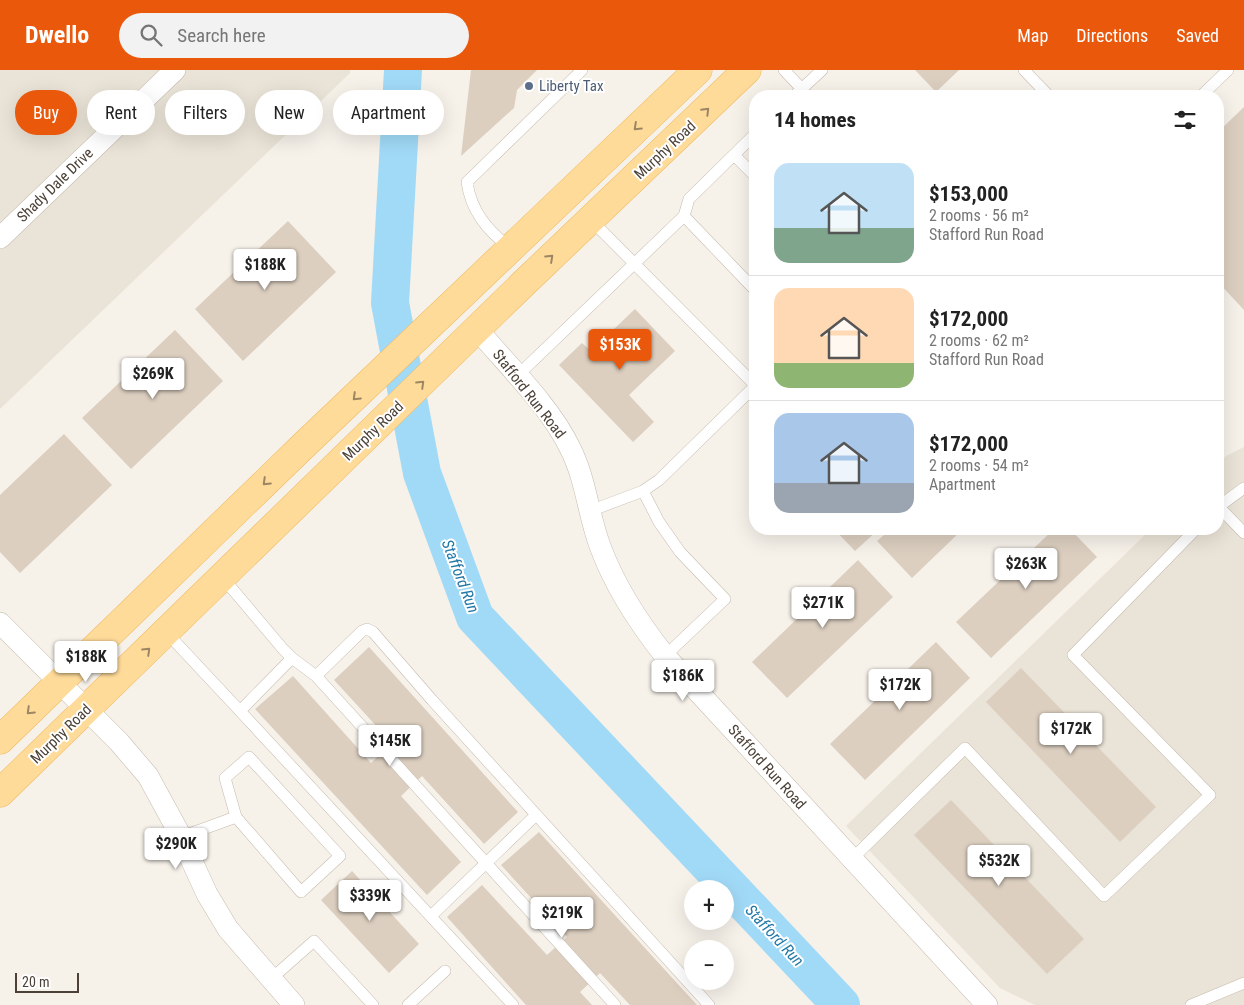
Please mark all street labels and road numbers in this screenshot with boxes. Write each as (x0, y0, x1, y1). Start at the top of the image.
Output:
street label: Murphy Road (630, 117, 700, 183)
street label: Shady Dale Drive (13, 144, 97, 226)
street label: Stafford Run Road (489, 346, 569, 442)
street label: Murphy Road (339, 398, 407, 464)
street label: Murphy Road (27, 701, 95, 767)
street label: Stafford Run Road (724, 721, 810, 813)

